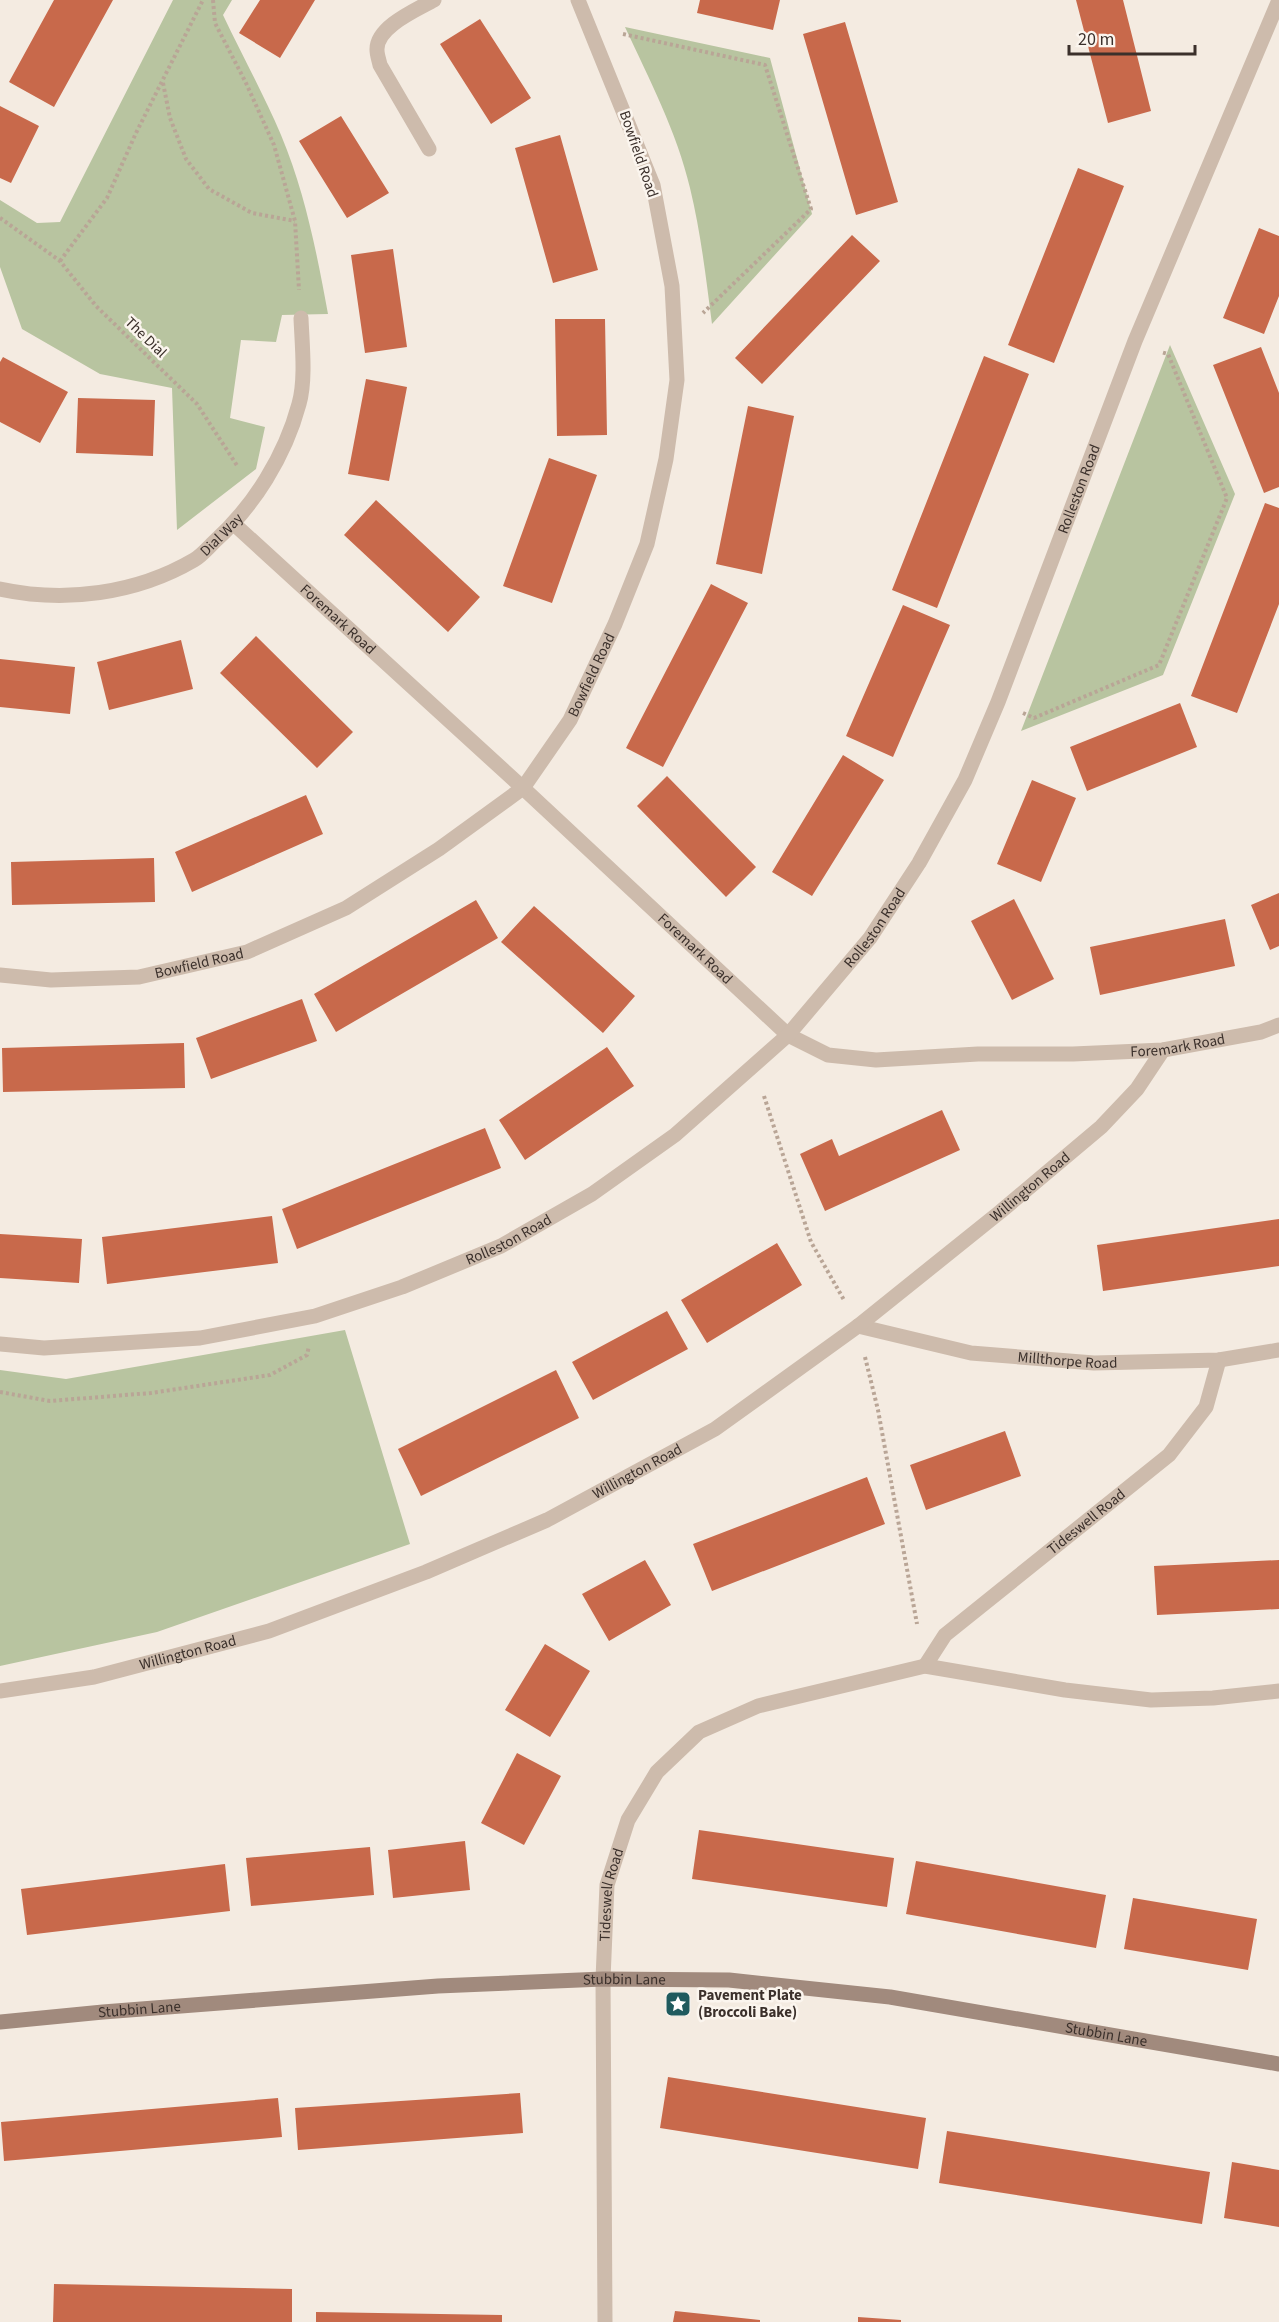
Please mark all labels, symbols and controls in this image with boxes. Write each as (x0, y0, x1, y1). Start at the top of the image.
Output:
scale bar (1069, 18, 1195, 56)
text: 20 m (1078, 27, 1114, 52)
street label: Bowfield Road (614, 108, 663, 200)
street label: The Dial (120, 312, 171, 363)
street label: Rolleston Road (1053, 441, 1106, 537)
street label: Dial Way (196, 509, 248, 561)
street label: Foremark Road (295, 579, 380, 660)
street label: Bowfield Road (563, 630, 620, 721)
street label: Rolleston Road (839, 884, 911, 973)
street label: Foremark Road (653, 909, 737, 989)
street label: Bowfield Road (153, 943, 246, 984)
street label: Foremark Road (1130, 1029, 1227, 1062)
street label: Willington Road (986, 1147, 1075, 1227)
street label: Rolleston Road (463, 1209, 556, 1271)
street label: Millthorpe Road (1017, 1347, 1118, 1374)
street label: Willington Road (589, 1439, 686, 1504)
street label: Tideswell Road (1043, 1484, 1130, 1560)
street label: Willington Road (137, 1630, 239, 1676)
street label: Tideswell Road (595, 1845, 629, 1942)
street label: Stubbin Lane (582, 1969, 666, 1991)
place label: Pavement Plate (Broccoli Bake) (698, 1985, 802, 2023)
place icon: Pavement Plate (Broccoli Bake) (663, 1989, 693, 2019)
street label: Stubbin Lane (97, 1996, 182, 2023)
street label: Stubbin Lane (1064, 2017, 1149, 2052)

